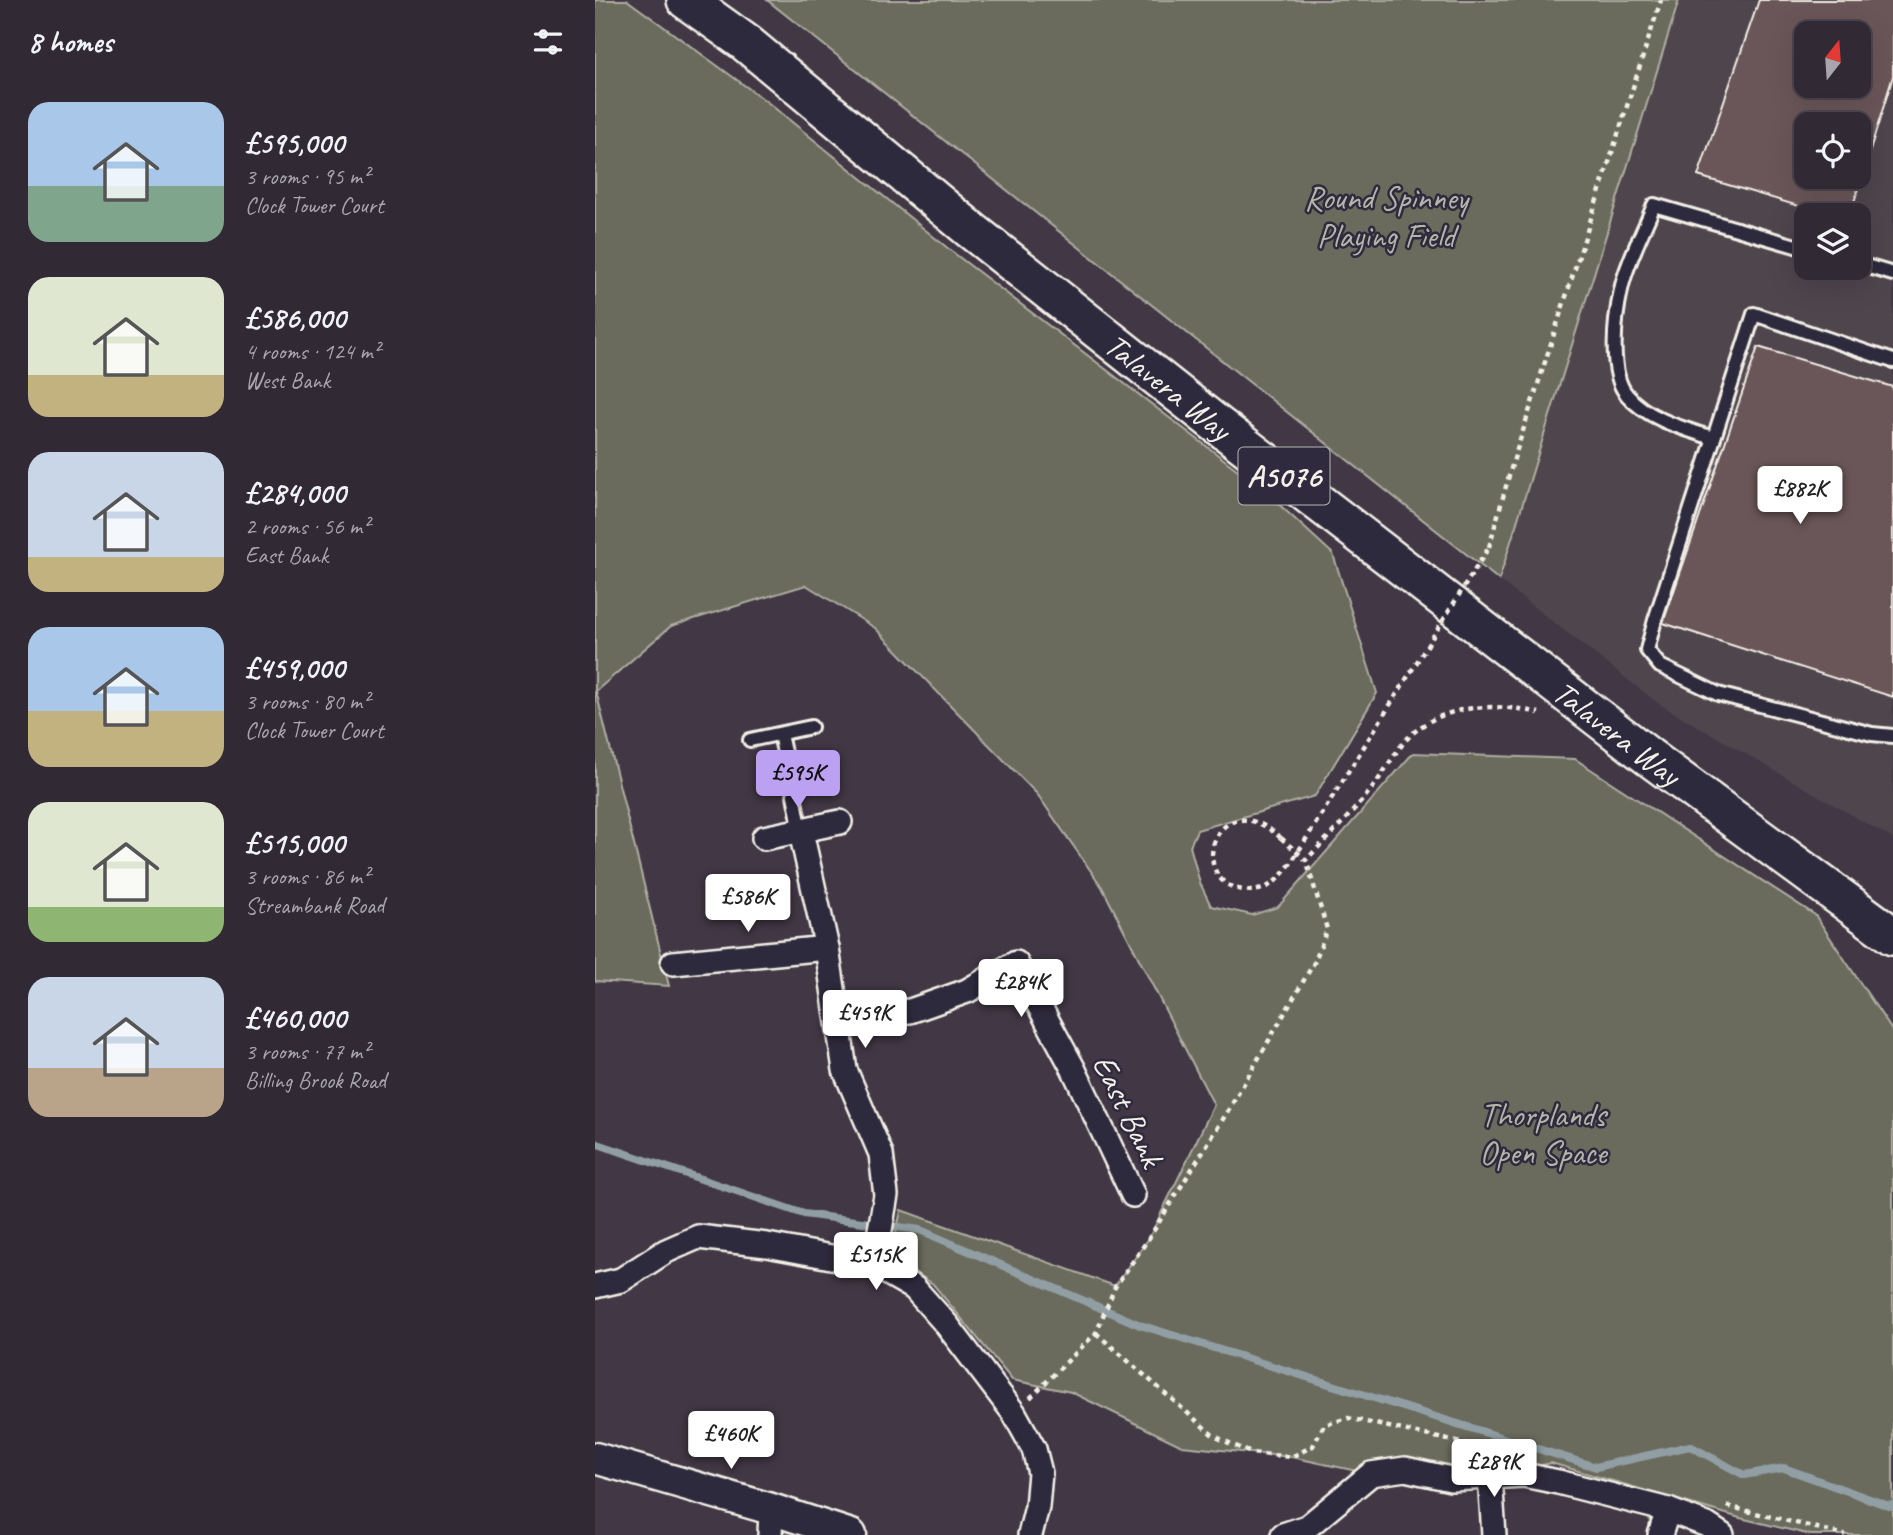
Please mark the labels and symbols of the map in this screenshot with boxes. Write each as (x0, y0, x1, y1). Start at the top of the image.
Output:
north arrow (1794, 21, 1871, 98)
park label: Round Spinney Playing Field (1304, 177, 1470, 257)
street label: Talavera Way (1096, 324, 1242, 451)
road number: A5076 (1239, 448, 1329, 504)
pin: £882K (1751, 466, 1849, 526)
street label: Talavera Way (1544, 671, 1691, 797)
pin: £595K (749, 750, 847, 810)
pin: £586K (699, 874, 797, 934)
pin: £284K (972, 960, 1070, 1019)
pin: £459K (816, 990, 914, 1050)
street label: East Bank (1083, 1048, 1174, 1176)
park label: Thorplands Open Space (1480, 1094, 1609, 1174)
pin: £515K (827, 1232, 925, 1292)
pin: £460K (682, 1412, 780, 1471)
pin: £289K (1445, 1440, 1543, 1499)

